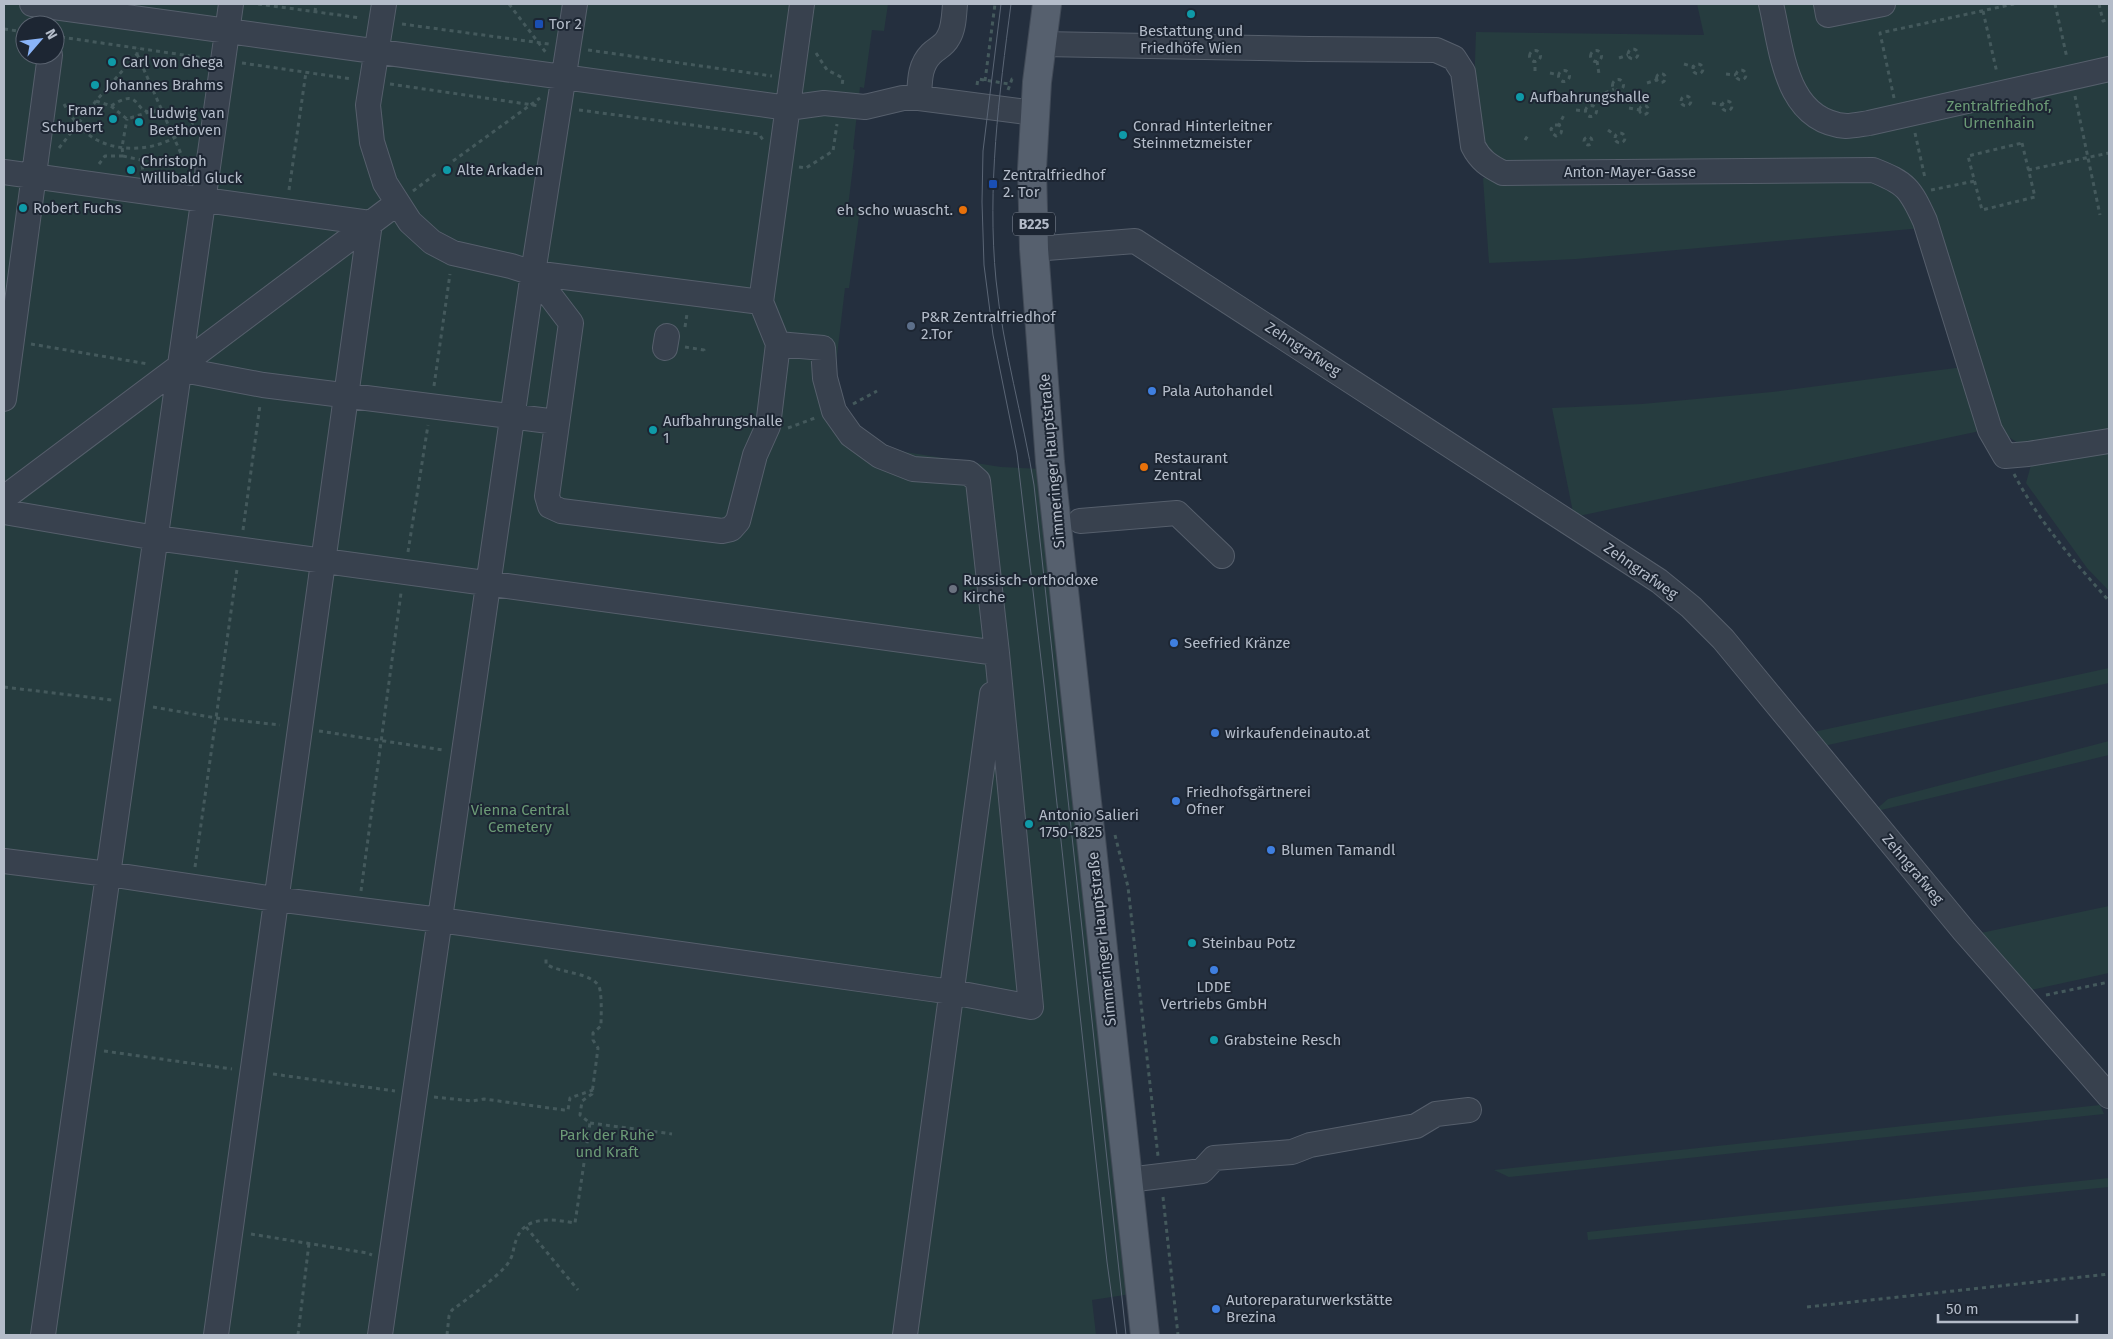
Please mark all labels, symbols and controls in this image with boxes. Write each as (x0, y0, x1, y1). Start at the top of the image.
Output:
marker: Bestattung und Friedhöfe Wien (1185, 8, 1197, 20)
north arrow (15, 15, 65, 65)
place label: Tor 2 (549, 15, 582, 33)
marker: Tor 2 (533, 18, 545, 30)
place label: Bestattung und Friedhöfe Wien (1139, 22, 1243, 57)
text: N (41, 26, 61, 42)
place label: Carl von Ghega (122, 53, 224, 71)
marker: Carl von Ghega (106, 56, 118, 68)
place label: Johannes Brahms (105, 76, 223, 94)
marker: Johannes Brahms (89, 79, 101, 91)
place label: Aufbahrungshalle (1530, 88, 1650, 106)
marker: Aufbahrungshalle (1514, 91, 1526, 103)
park label: Zentralfriedhof, Urnenhain (1946, 97, 2052, 132)
place label: Franz Schubert (42, 101, 104, 136)
place label: Ludwig van Beethoven (149, 104, 225, 139)
marker: Franz Schubert (107, 113, 119, 125)
marker: Ludwig van Beethoven (133, 116, 145, 128)
place label: Conrad Hinterleitner Steinmetzmeister (1133, 117, 1273, 152)
marker: Conrad Hinterleitner Steinmetzmeister (1117, 129, 1129, 141)
place label: Christoph Willibald Gluck (141, 152, 242, 187)
place label: Alte Arkaden (457, 161, 543, 179)
street label: Anton-Mayer-Gasse (1564, 163, 1696, 181)
marker: Christoph Willibald Gluck (125, 164, 137, 176)
marker: Alte Arkaden (441, 164, 453, 176)
place label: Zentralfriedhof 2. Tor (1003, 166, 1106, 201)
marker: Zentralfriedhof 2. Tor (987, 178, 999, 190)
place label: Robert Fuchs (33, 199, 121, 217)
place label: eh scho wuascht. (837, 201, 953, 219)
marker: Robert Fuchs (17, 202, 29, 214)
marker: eh scho wuascht. (957, 204, 969, 216)
road number: B225 (1013, 212, 1055, 235)
place label: P&R Zentralfriedhof 2.Tor (921, 308, 1056, 343)
street label: Zehngrafweg (1262, 318, 1344, 380)
marker: P&R Zentralfriedhof 2.Tor (905, 320, 917, 332)
street label: Simmeringer Hauptstraße (1035, 373, 1069, 549)
place label: Pala Autohandel (1162, 382, 1274, 400)
marker: Pala Autohandel (1146, 385, 1158, 397)
place label: Aufbahrungshalle 1 (663, 412, 783, 447)
marker: Aufbahrungshalle 1 (647, 424, 659, 436)
place label: Restaurant Zentral (1154, 449, 1228, 484)
marker: Restaurant Zentral (1138, 461, 1150, 473)
street label: Zehngrafweg (1601, 539, 1682, 603)
place label: Russisch-orthodoxe Kirche (963, 571, 1098, 606)
marker: Russisch-orthodoxe Kirche (947, 583, 959, 595)
place label: Seefried Kränze (1184, 634, 1290, 652)
marker: Seefried Kränze (1168, 637, 1180, 649)
place label: wirkaufendeinauto.at (1225, 724, 1371, 742)
marker: wirkaufendeinauto.at (1209, 727, 1221, 739)
place label: Friedhofsgärtnerei Ofner (1186, 783, 1311, 818)
marker: Friedhofsgärtnerei Ofner (1170, 795, 1182, 807)
park label: Vienna Central Cemetery (471, 801, 570, 836)
place label: Antonio Salieri 1750-1825 (1039, 806, 1139, 841)
marker: Antonio Salieri 1750-1825 (1023, 818, 1035, 830)
street label: Zehngrafweg (1878, 830, 1948, 908)
place label: Blumen Tamandl (1281, 841, 1396, 859)
marker: Blumen Tamandl (1265, 844, 1277, 856)
street label: Simmeringer Hauptstraße (1084, 851, 1120, 1027)
place label: Steinbau Potz (1202, 934, 1296, 952)
marker: Steinbau Potz (1186, 937, 1198, 949)
marker: LDDE Vertriebs GmbH (1208, 964, 1220, 976)
place label: LDDE Vertriebs GmbH (1161, 978, 1267, 1013)
place label: Grabsteine Resch (1224, 1031, 1341, 1049)
marker: Grabsteine Resch (1208, 1034, 1220, 1046)
park label: Park der Ruhe und Kraft (559, 1126, 655, 1161)
place label: Autoreparaturwerkstätte Brezina (1226, 1291, 1393, 1326)
scale bar (1938, 1292, 2077, 1324)
text: 50 m (1946, 1300, 1979, 1318)
marker: Autoreparaturwerkstätte Brezina (1210, 1303, 1222, 1315)

